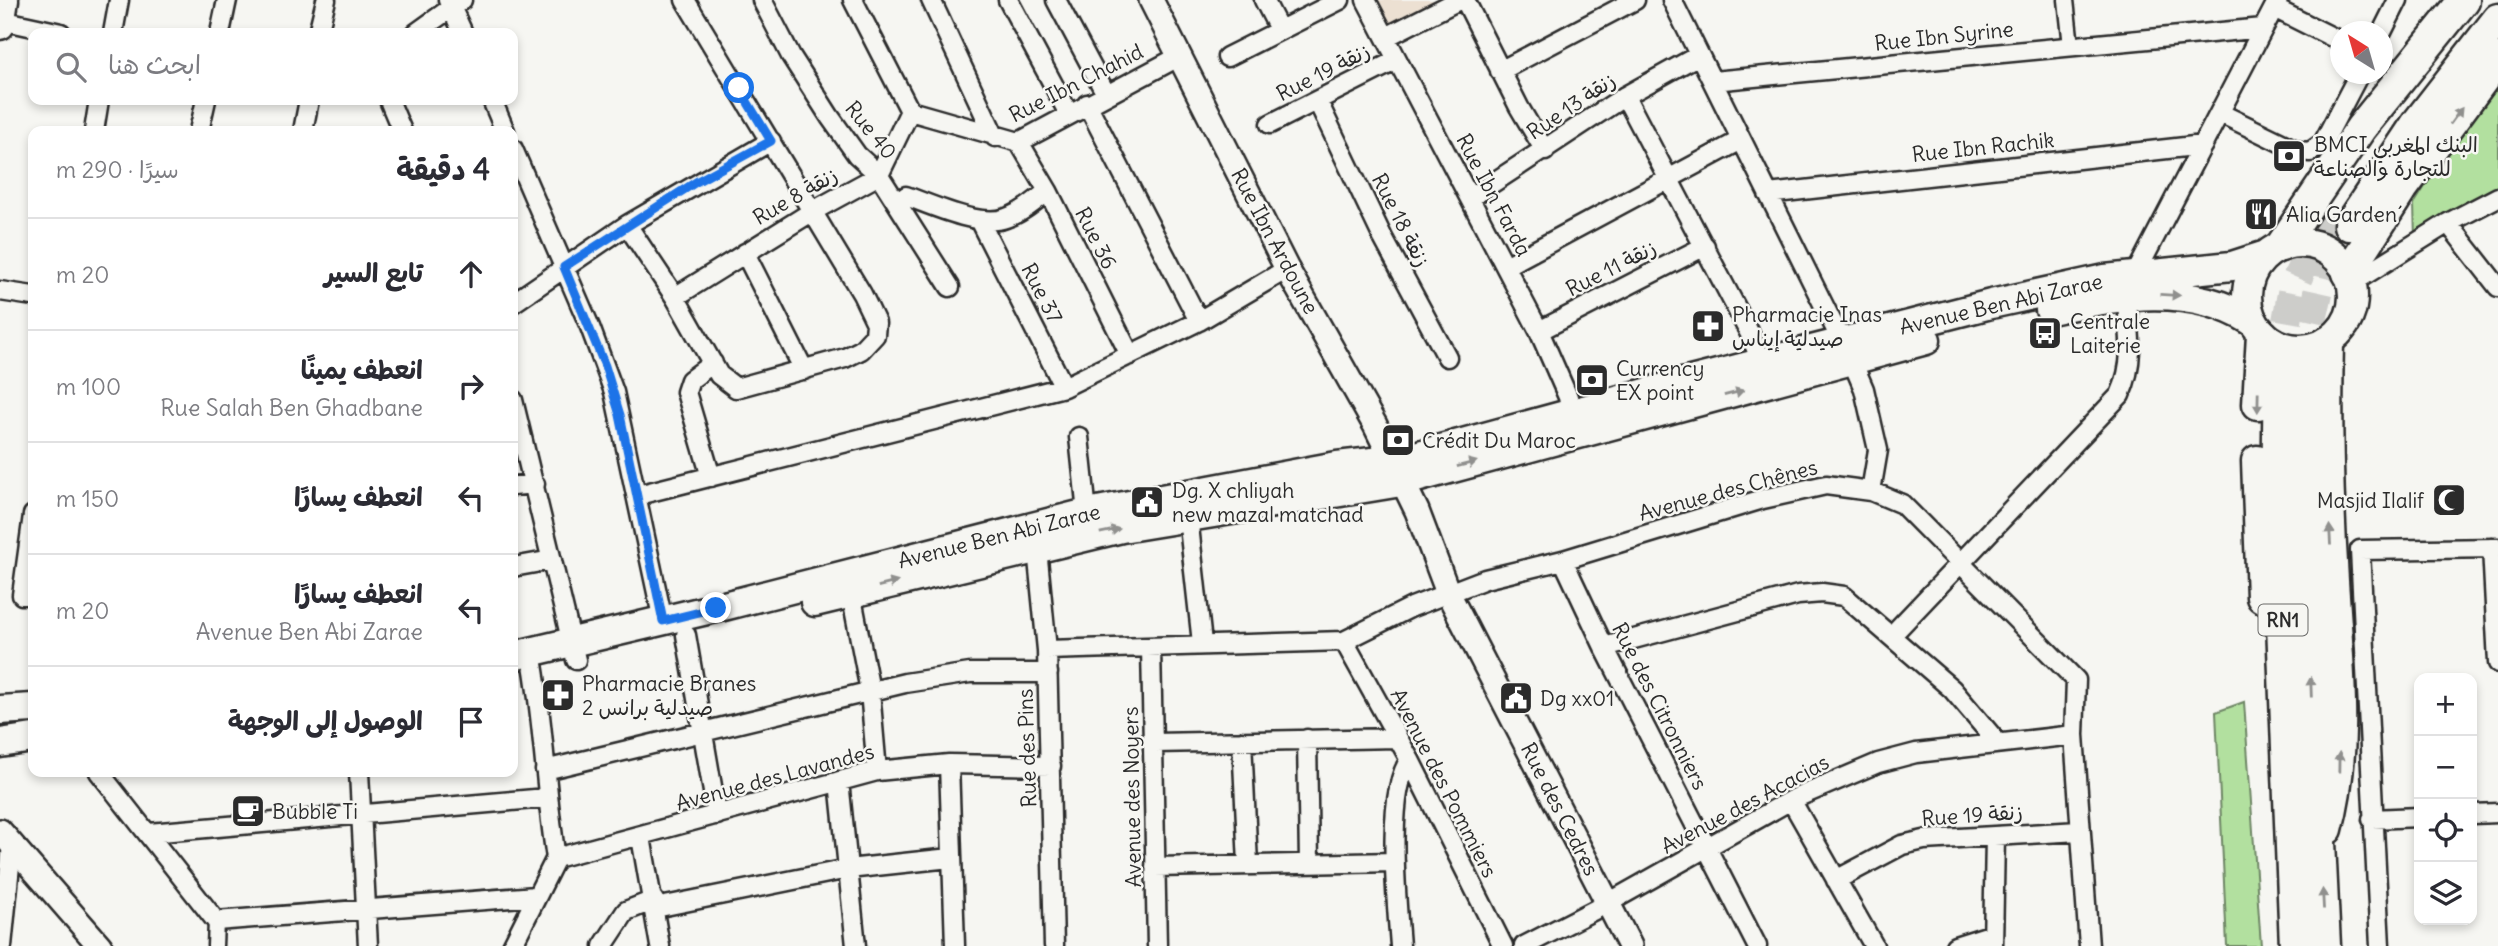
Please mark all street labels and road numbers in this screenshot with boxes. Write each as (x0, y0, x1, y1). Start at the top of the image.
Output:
street label: Rue Ibn Syrine (1873, 15, 2015, 57)
street label: Rue 19 زنقة (1272, 37, 1374, 107)
street label: Rue Ibn Chahid (1005, 38, 1147, 128)
street label: Rue 13 زنقة (1521, 66, 1621, 146)
street label: Rue 40 (839, 95, 903, 165)
street label: Rue Ibn Rachik (1910, 126, 2056, 168)
street label: Rue Ibn Farda (1450, 129, 1538, 261)
street label: Rue 8 زنقة (748, 161, 842, 231)
street label: Rue Ibn Ardoune (1225, 163, 1325, 319)
street label: Rue 18 زنقة (1366, 169, 1436, 271)
street label: Rue 36 (1069, 203, 1123, 273)
street label: Rue 11 زنقة (1561, 234, 1661, 302)
street label: Rue 37 (1015, 258, 1069, 328)
street label: Avenue Ben Abi Zarae (1897, 268, 2105, 340)
street label: Avenue des Chênes (1636, 453, 1820, 527)
street label: Avenue Ben Abi Zarae (895, 498, 1103, 574)
road number: RN1 (2258, 604, 2308, 636)
street label: Rue des Citronniers (1606, 618, 1714, 794)
street label: Avenue des Pommiers (1385, 684, 1503, 882)
street label: Rue des Pins (1011, 688, 1043, 808)
street label: Avenue des Noyers (1117, 706, 1147, 888)
street label: Avenue des Lavandes (673, 738, 877, 816)
street label: Rue des Cedres (1515, 738, 1605, 880)
street label: Avenue des Acacias (1656, 748, 1834, 860)
street label: Rue 19 زنقة (1920, 798, 2024, 832)

